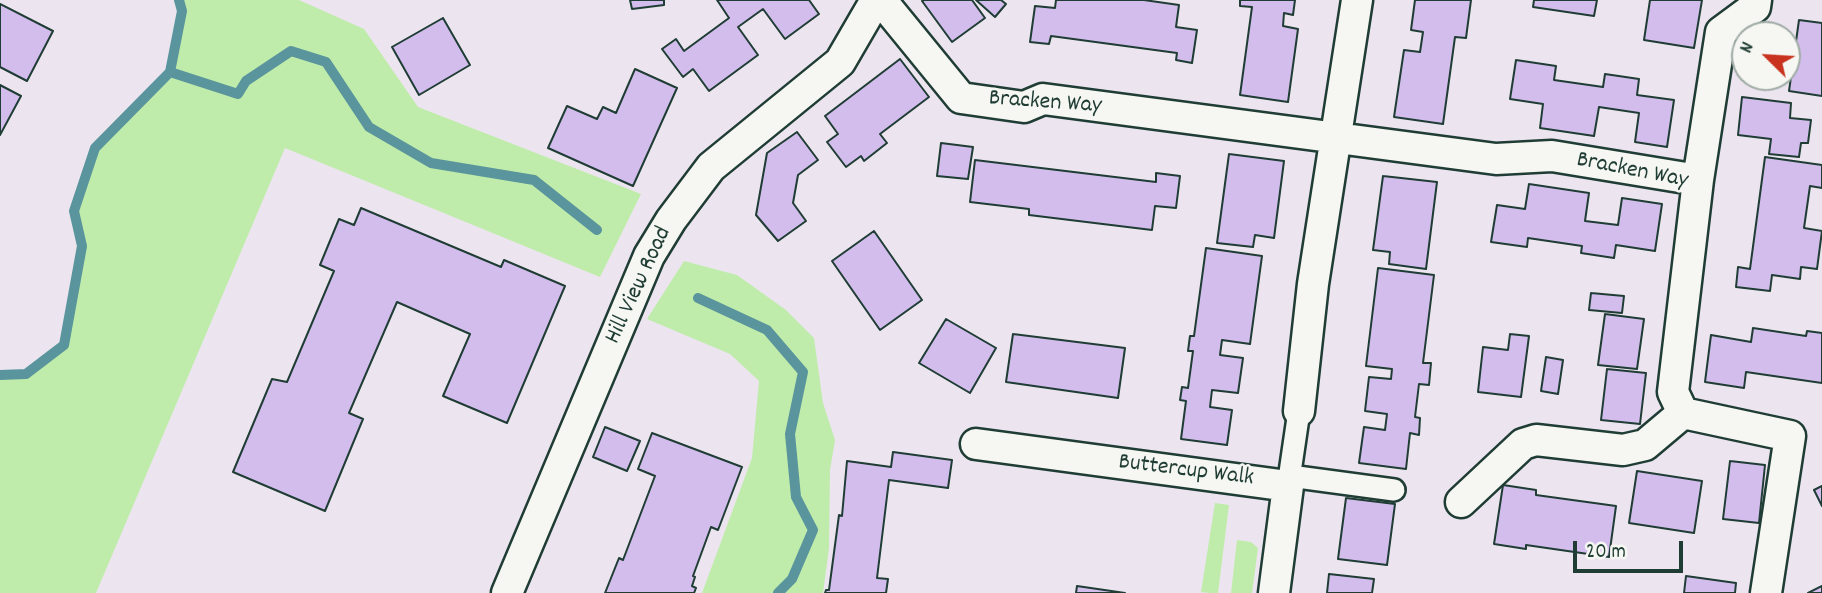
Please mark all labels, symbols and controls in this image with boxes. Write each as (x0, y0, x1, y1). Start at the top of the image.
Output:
north arrow (1731, 21, 1801, 91)
text: N (1734, 38, 1762, 58)
street label: Bracken Way (988, 86, 1102, 122)
street label: Bracken Way (1574, 147, 1690, 197)
street label: Hill View Road (600, 223, 680, 349)
street label: Buttercup Walk (1117, 449, 1255, 495)
scale bar (1577, 526, 1687, 570)
text: 20 m (1586, 538, 1626, 568)

